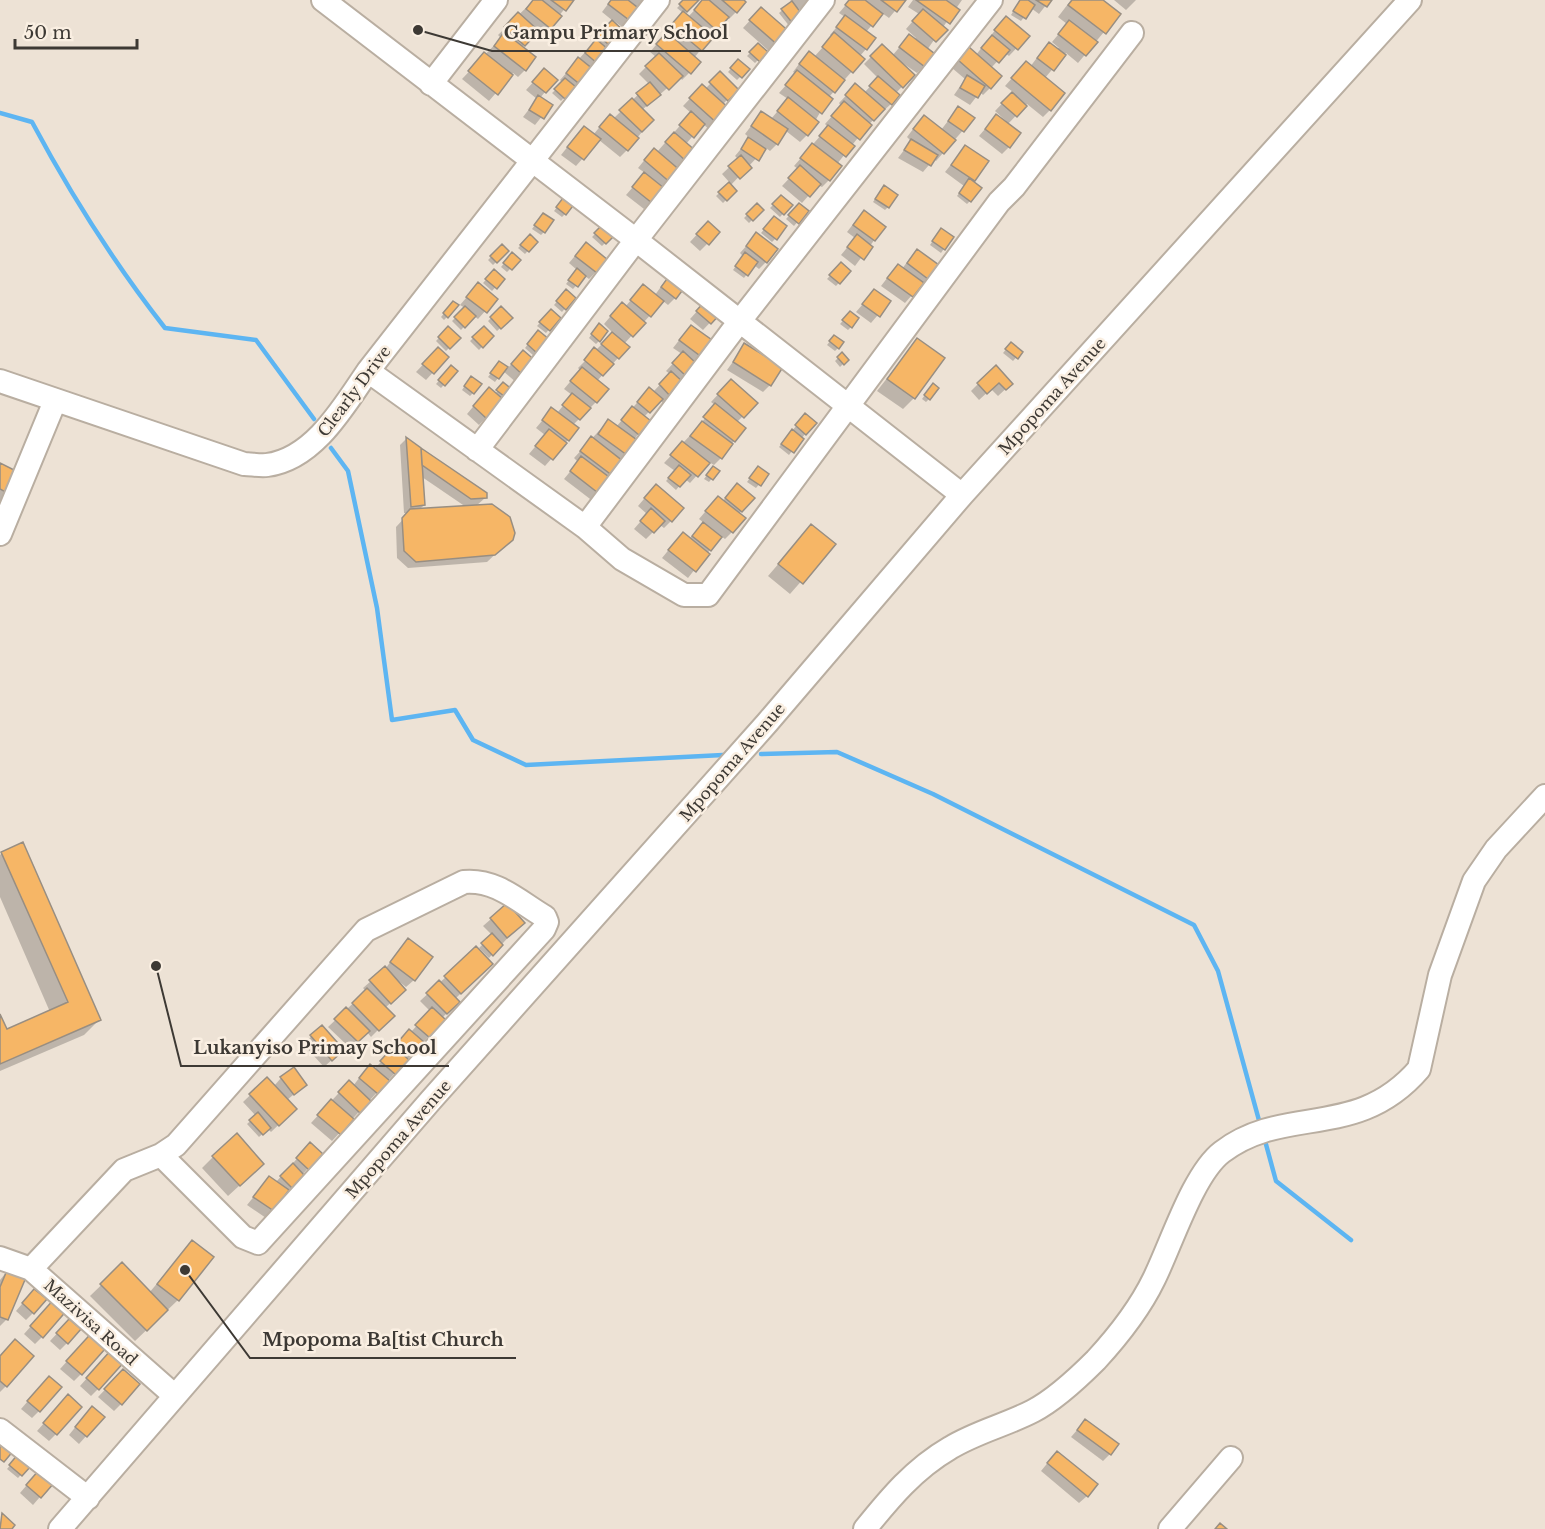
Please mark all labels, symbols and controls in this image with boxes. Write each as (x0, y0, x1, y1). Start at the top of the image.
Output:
scale bar (15, 12, 136, 50)
callout: Gampu Primary School (492, 15, 741, 51)
text: 50 m (24, 22, 72, 44)
text: Gampu Primary School (504, 22, 729, 44)
street label: Mpopoma Avenue (994, 333, 1110, 459)
street label: Clearly Drive (313, 342, 395, 440)
street label: Mpopoma Avenue (675, 699, 789, 825)
callout: Lukanyiso Primay School (181, 1030, 449, 1066)
text: Lukanyiso Primay School (193, 1037, 437, 1059)
street label: Mpopoma Avenue (341, 1076, 455, 1202)
street label: Mazivisa Road (40, 1275, 142, 1369)
callout: Mpopoma Ba[tist Church (250, 1322, 516, 1358)
text: Mpopoma Ba[tist Church (262, 1329, 504, 1351)

